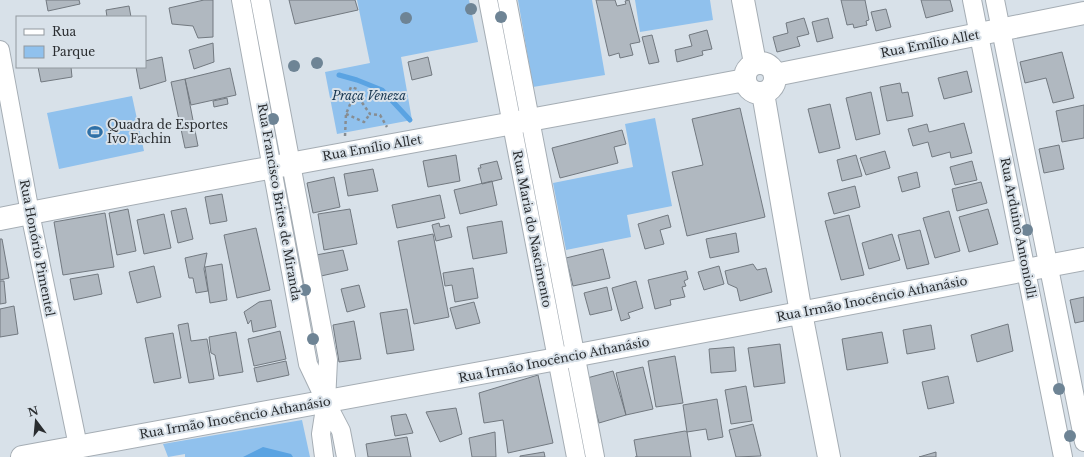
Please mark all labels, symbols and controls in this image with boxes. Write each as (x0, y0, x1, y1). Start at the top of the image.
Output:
legend (16, 16, 146, 68)
text: Rua (52, 24, 76, 39)
street label: Rua Emílio Allet (879, 26, 981, 60)
text: Parque (52, 44, 95, 59)
park label: Praça Veneza (331, 88, 406, 103)
street label: Rua Francisco Brites de Miranda (255, 102, 304, 302)
place label: Quadra de Esportes Ivo Fachin (107, 117, 228, 146)
sports icon: Quadra de Esportes Ivo Fachin (86, 123, 104, 141)
street label: Rua Emílio Allet (321, 131, 423, 164)
street label: Rua Maria do Nascimento (510, 149, 555, 309)
street label: Rua Arduino Antoniolli (997, 156, 1040, 300)
street label: Rua Honório Pimentel (17, 178, 58, 318)
street label: Rua Irmão Inocêncio Athanásio (775, 273, 969, 324)
street label: Rua Irmão Inocêncio Athanásio (457, 334, 651, 385)
street label: Rua Irmão Inocêncio Athanásio (138, 393, 332, 442)
north arrow (16, 401, 56, 441)
text: N (26, 403, 41, 420)

